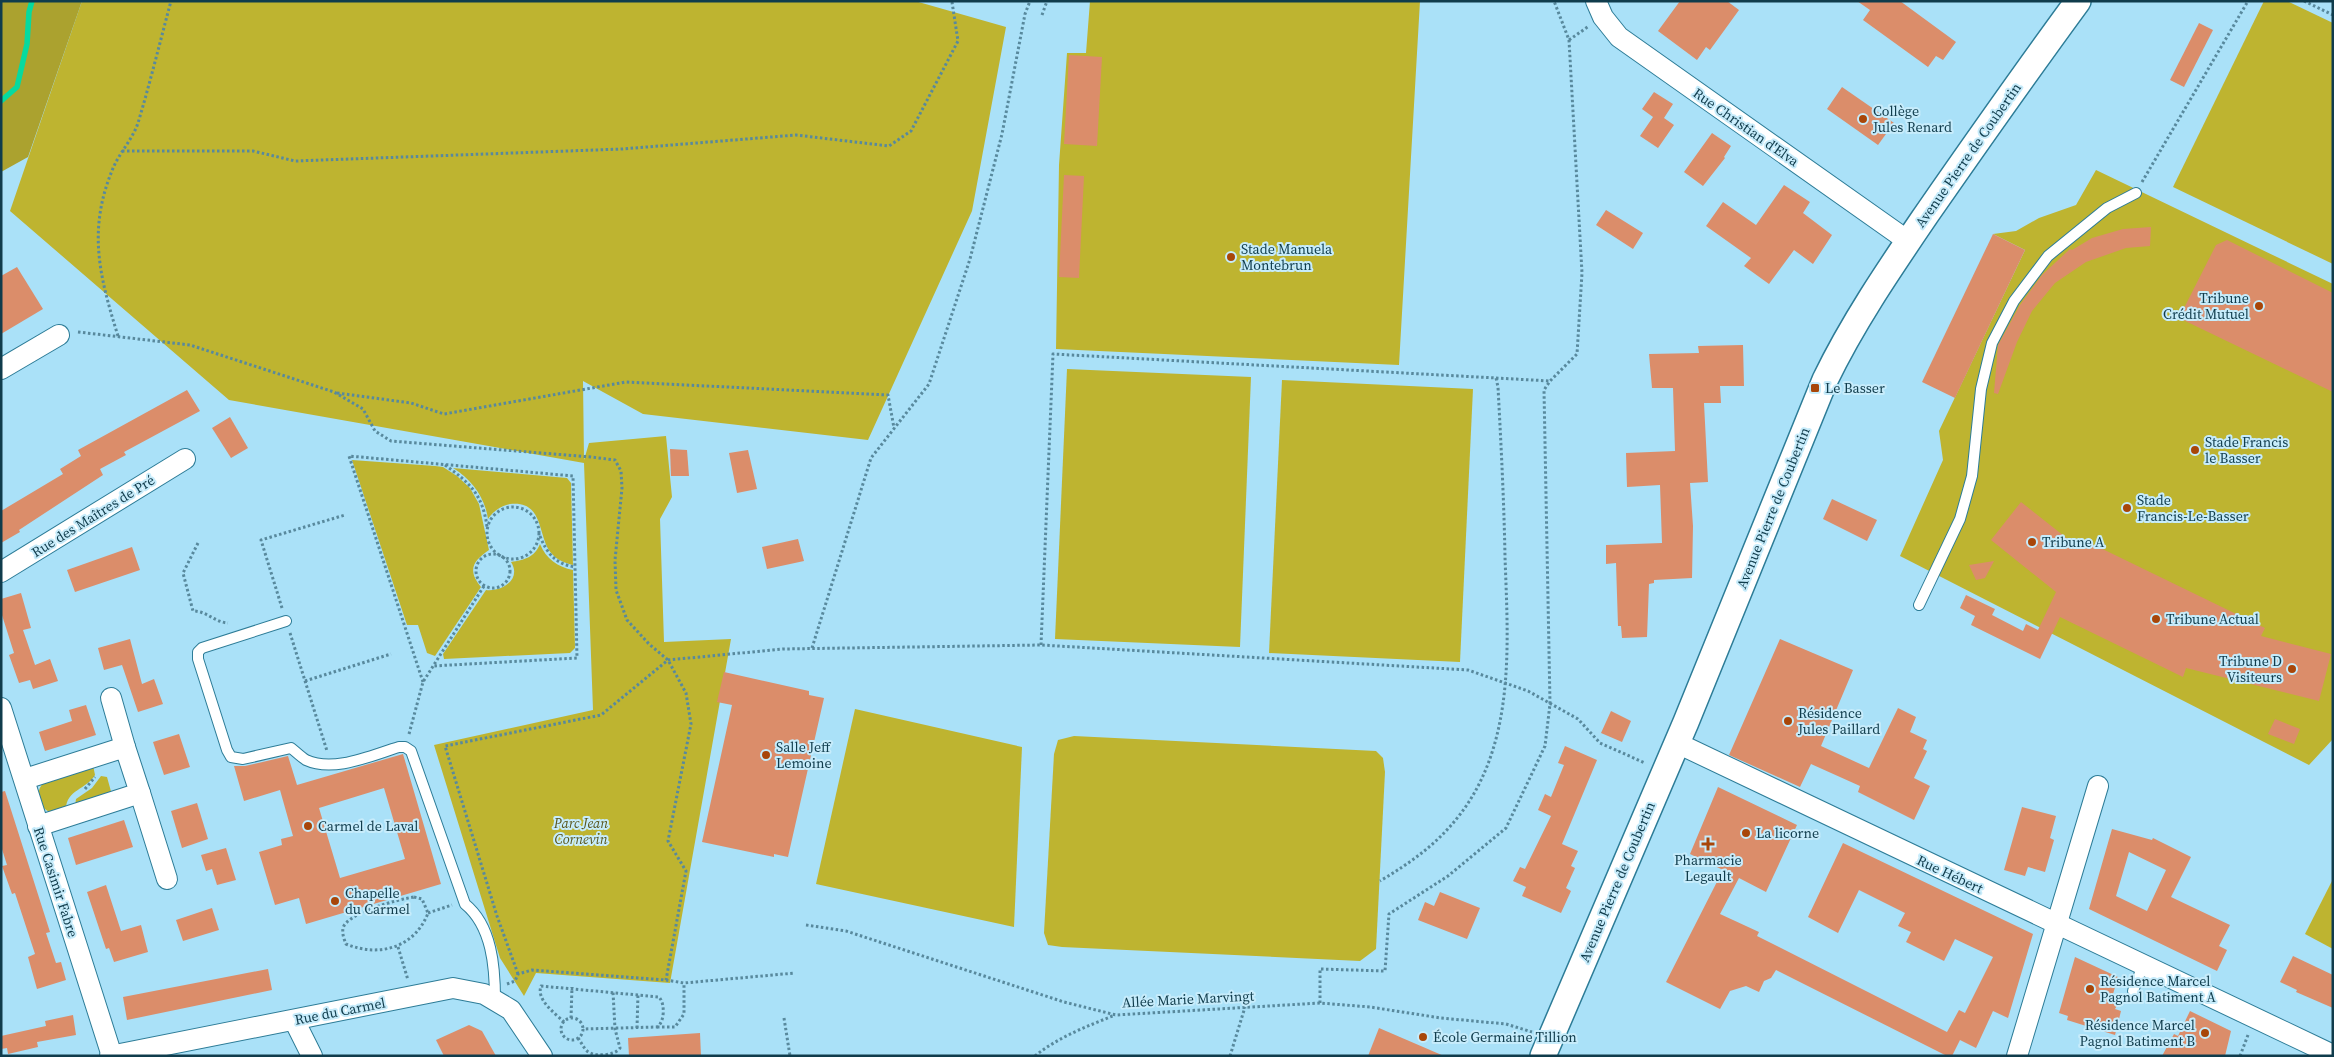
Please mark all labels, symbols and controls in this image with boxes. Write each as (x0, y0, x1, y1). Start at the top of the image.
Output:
street label: Avenue Pierre de Coubertin (1910, 78, 2026, 231)
street label: Rue Christian d'Elva (1689, 83, 1804, 172)
place label: Collège Jules Renard (1872, 101, 1952, 137)
marker: Collège Jules Renard (1857, 113, 1869, 125)
place label: Stade Manuela Montebrun (1241, 239, 1333, 275)
marker: Stade Manuela Montebrun (1225, 251, 1237, 263)
place label: Tribune Crédit Mutuel (2163, 288, 2249, 324)
marker: Tribune Crédit Mutuel (2253, 300, 2265, 312)
place label: Le Basser (1825, 378, 1885, 398)
marker: Le Basser (1809, 382, 1821, 394)
street label: Avenue Pierre de Coubertin (1731, 424, 1815, 592)
place label: Stade Francis le Basser (2205, 432, 2288, 468)
marker: Stade Francis le Basser (2189, 444, 2201, 456)
street label: Rue des Maîtres de Pré (28, 470, 158, 562)
place label: Stade Francis-Le-Basser (2137, 490, 2249, 526)
marker: Stade Francis-Le-Basser (2121, 502, 2133, 514)
place label: Tribune A (2042, 532, 2105, 552)
marker: Tribune A (2026, 536, 2038, 548)
place label: Tribune Actual (2166, 609, 2259, 629)
marker: Tribune Actual (2150, 613, 2162, 625)
place label: Tribune D Visiteurs (2219, 651, 2282, 687)
marker: Tribune D Visiteurs (2286, 663, 2298, 675)
place label: Résidence Jules Paillard (1797, 703, 1880, 739)
marker: Résidence Jules Paillard (1782, 715, 1794, 727)
place label: Salle Jeff Lemoine (776, 737, 832, 773)
marker: Salle Jeff Lemoine (760, 749, 772, 761)
street label: Avenue Pierre de Coubertin (1574, 798, 1660, 965)
park label: Parc Jean Cornevin (553, 813, 608, 849)
place label: Carmel de Laval (318, 816, 419, 836)
marker: Carmel de Laval (302, 820, 314, 832)
place label: La licorne (1756, 823, 1819, 843)
street label: Rue Casimir Fabre (29, 824, 83, 940)
marker: La licorne (1740, 827, 1752, 839)
marker: Pharmacie Legault (1702, 838, 1714, 850)
place label: Pharmacie Legault (1674, 850, 1742, 886)
street label: Rue Hébert (1914, 850, 1987, 898)
place label: Chapelle du Carmel (345, 883, 410, 919)
marker: Chapelle du Carmel (329, 895, 341, 907)
place label: Résidence Marcel Pagnol Batiment A (2100, 971, 2217, 1007)
marker: Résidence Marcel Pagnol Batiment A (2084, 983, 2096, 995)
street label: Allée Marie Marvingt (1122, 986, 1255, 1012)
street label: Rue du Carmel (293, 992, 387, 1030)
place label: Résidence Marcel Pagnol Batiment B (2080, 1015, 2195, 1051)
place label: École Germaine Tillion (1433, 1027, 1577, 1047)
marker: Résidence Marcel Pagnol Batiment B (2199, 1027, 2211, 1039)
marker: École Germaine Tillion (1417, 1031, 1429, 1043)

